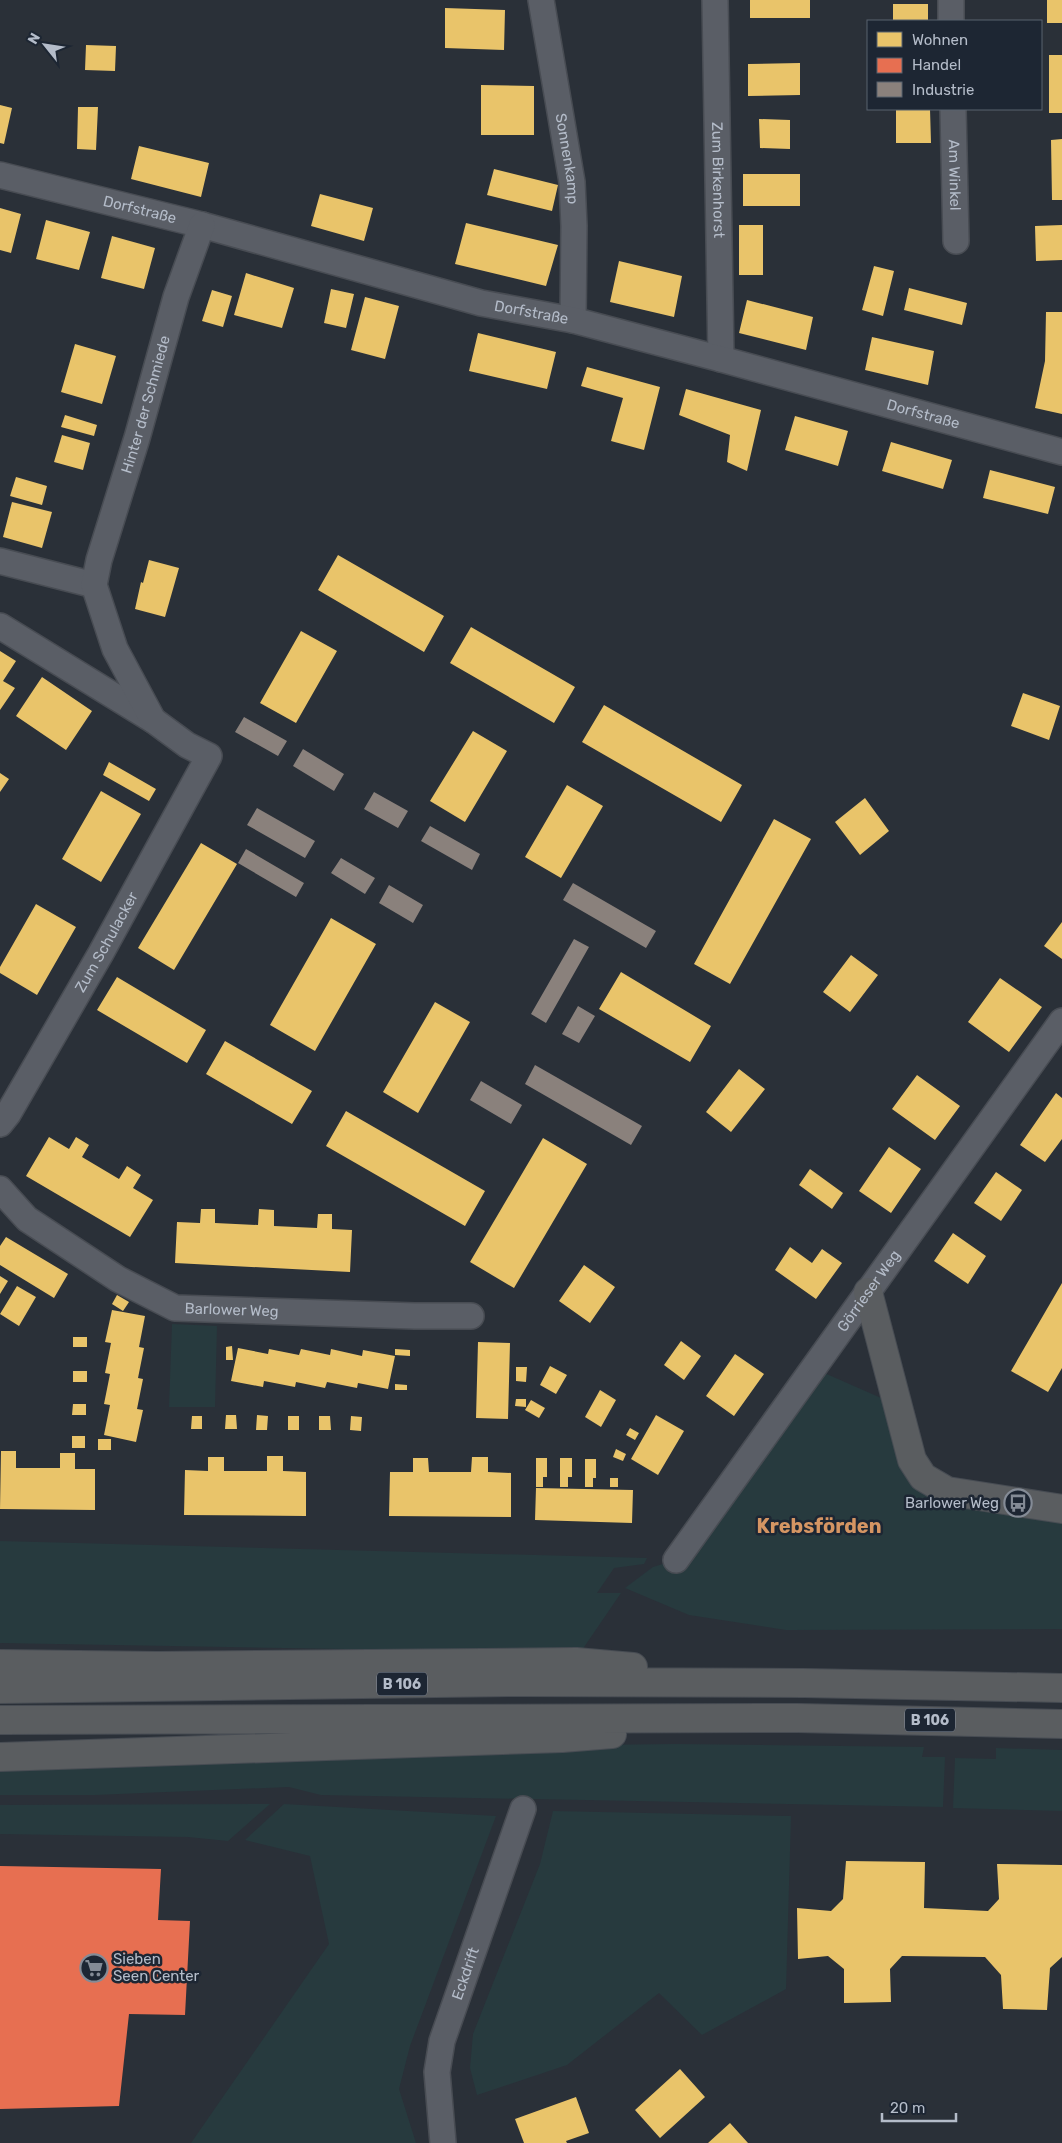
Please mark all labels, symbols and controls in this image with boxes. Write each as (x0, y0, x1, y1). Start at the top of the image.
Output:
north arrow (20, 20, 70, 70)
legend (867, 20, 1042, 110)
text: N (24, 30, 44, 47)
text: Wohnen (912, 31, 968, 49)
text: Handel (912, 56, 961, 74)
text: Industrie (912, 81, 974, 99)
street label: Sonnenkamp (551, 112, 582, 205)
street label: Zum Birkenhorst (708, 122, 728, 238)
street label: Am Winkel (945, 139, 964, 211)
street label: Dorfstraße (101, 192, 178, 227)
street label: Dorfstraße (493, 297, 570, 328)
street label: Hinter der Schmiede (118, 333, 174, 476)
street label: Dorfstraße (885, 396, 962, 433)
street label: Zum Schulacker (71, 888, 142, 996)
street label: Görrieser Weg (833, 1247, 904, 1335)
street label: Barlower Weg (184, 1299, 279, 1320)
bus stop icon: Barlower Weg (1003, 1488, 1033, 1518)
place label: Barlower Weg (905, 1494, 999, 1512)
district label: Krebsförden (756, 1514, 882, 1538)
road number: B 106 (377, 1672, 427, 1696)
road number: B 106 (905, 1708, 955, 1732)
street label: Eckdrift (448, 1945, 483, 2002)
place label: Sieben Seen Center (113, 1950, 200, 1985)
supermarket icon: Sieben Seen Center (79, 1953, 109, 1983)
scale bar (882, 2090, 956, 2122)
text: 20 m (890, 2099, 925, 2117)

